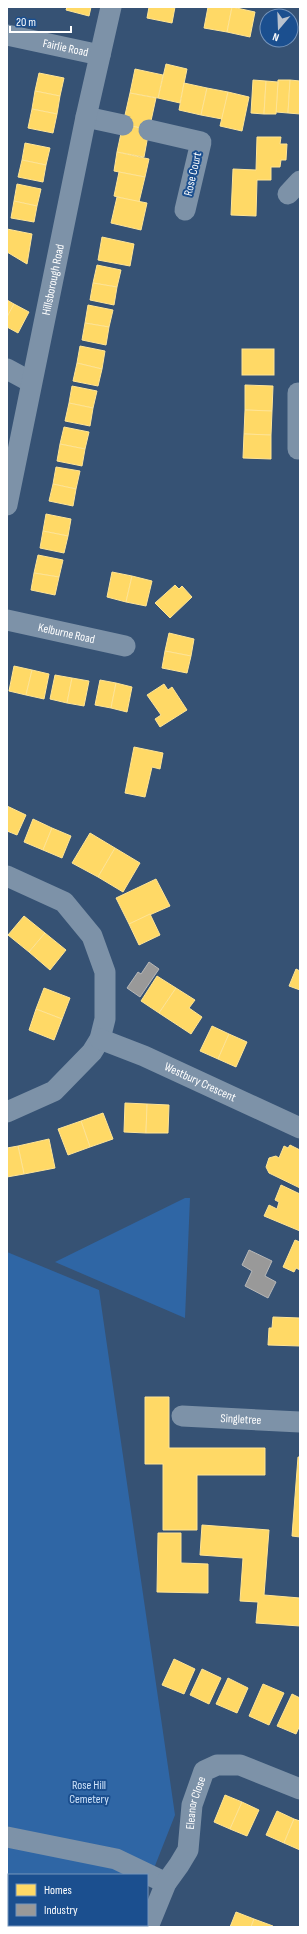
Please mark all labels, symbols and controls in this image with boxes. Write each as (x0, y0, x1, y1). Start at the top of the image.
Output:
scale bar (10, 8, 71, 34)
north arrow (259, 8, 299, 48)
text: 20 m (16, 15, 36, 30)
text: N (271, 30, 281, 44)
street label: Fairlie Road (42, 35, 90, 60)
street label: Rose Court (181, 150, 205, 197)
street label: Hillsborough Road (38, 243, 67, 317)
street label: Kelburne Road (37, 620, 96, 647)
street label: Westbury Crescent (162, 1059, 239, 1105)
street label: Singletree (220, 1410, 262, 1428)
street label: Eleanor Close (182, 1774, 209, 1830)
park label: Rose Hill Cemetery (69, 1778, 109, 1807)
legend (8, 1874, 148, 1926)
text: Homes (44, 1883, 72, 1898)
text: Industry (44, 1903, 78, 1918)

